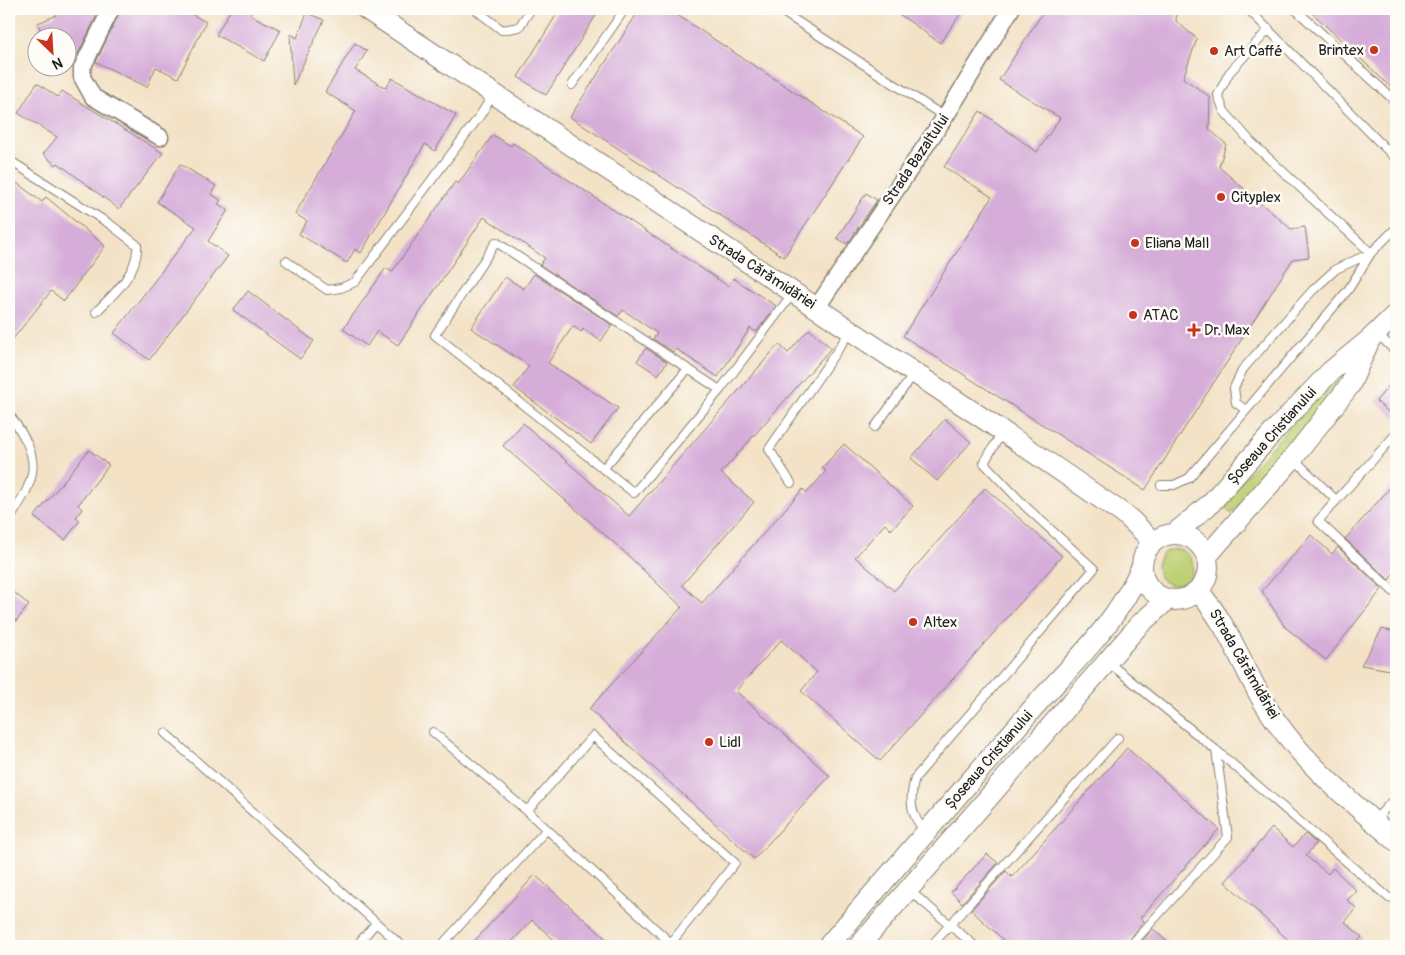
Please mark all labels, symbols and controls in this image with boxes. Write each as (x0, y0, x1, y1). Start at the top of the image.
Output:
north arrow (28, 28, 78, 78)
place label: Brintex (1318, 41, 1364, 60)
place label: Art Caffé (1224, 42, 1282, 61)
marker: Brintex (1368, 44, 1380, 56)
marker: Art Caffé (1208, 45, 1220, 57)
text: N (49, 54, 65, 73)
street label: Strada Bazaltului (879, 111, 954, 209)
place label: Cityplex (1231, 188, 1281, 207)
marker: Cityplex (1215, 191, 1227, 203)
street label: Strada Cărămidăriei (705, 230, 819, 314)
place label: Eliana Mall (1145, 234, 1209, 253)
marker: Eliana Mall (1129, 237, 1141, 249)
place label: ATAC (1143, 306, 1178, 325)
marker: ATAC (1127, 309, 1139, 321)
place label: Dr. Max (1204, 321, 1250, 340)
marker: Dr. Max (1188, 324, 1200, 336)
street label: Șoseaua Cristianului (1223, 383, 1321, 489)
street label: Strada Cărămidăriei (1205, 606, 1283, 723)
place label: Altex (923, 613, 957, 632)
marker: Altex (907, 616, 919, 628)
street label: Șoseaua Cristianului (941, 706, 1037, 813)
place label: Lidl (719, 733, 741, 752)
marker: Lidl (703, 736, 715, 748)

